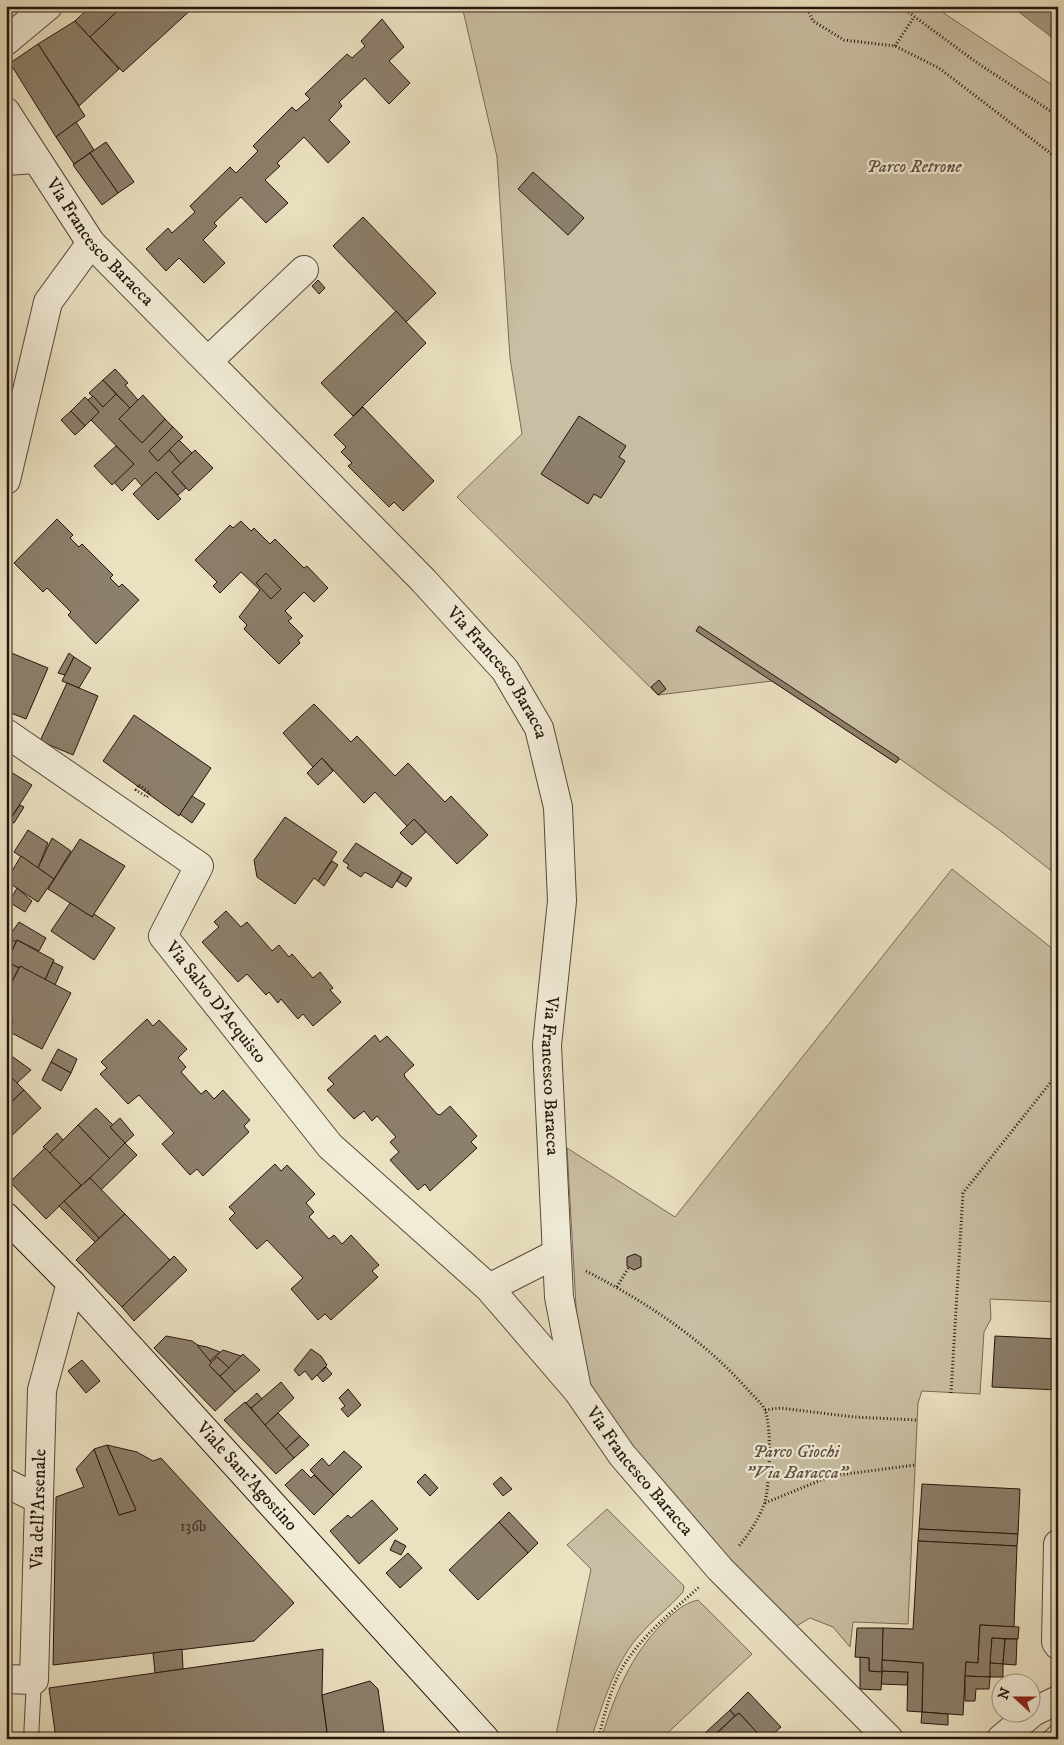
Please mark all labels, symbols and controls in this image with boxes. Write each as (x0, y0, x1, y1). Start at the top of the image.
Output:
park label: Parco Retrone (866, 156, 962, 178)
street label: Via Francesco Baracca (40, 173, 158, 311)
street label: Via Francesco Baracca (441, 601, 552, 741)
street label: Via Salvo D'Acquisto (160, 936, 271, 1068)
street label: Via Francesco Baracca (536, 994, 563, 1156)
street label: Via Francesco Baracca (580, 1402, 698, 1541)
street label: Viale Sant'Agostino (191, 1417, 302, 1536)
park label: Parco Giochi "Via Baracca" (745, 1441, 850, 1484)
street label: Via dell'Arsenale (26, 1449, 51, 1570)
house number: 136b (180, 1517, 206, 1536)
north arrow (992, 1672, 1042, 1722)
text: N (994, 1685, 1015, 1702)

